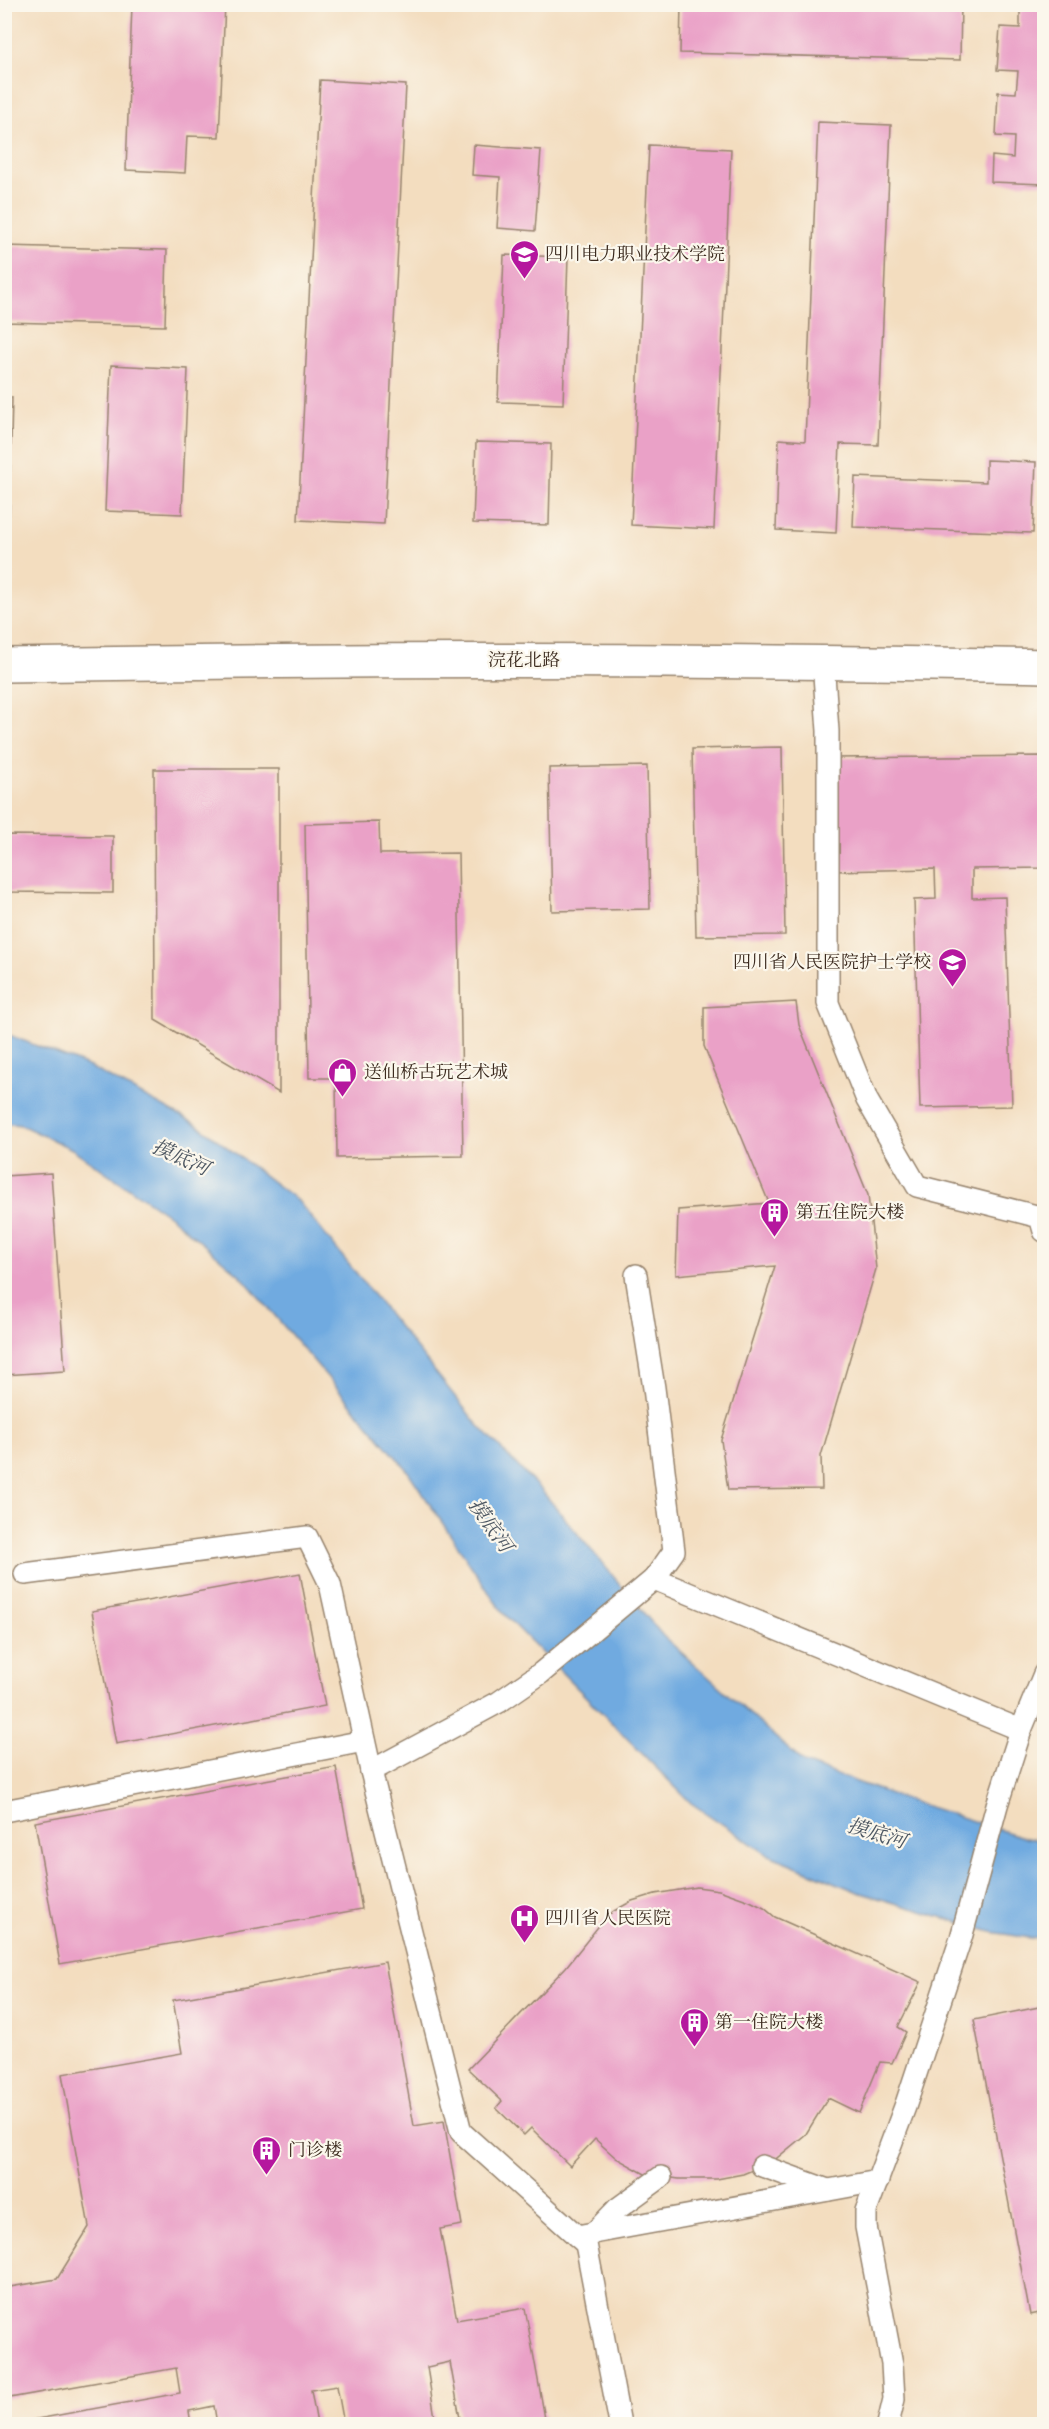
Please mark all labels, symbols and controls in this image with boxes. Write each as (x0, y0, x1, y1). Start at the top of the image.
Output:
school or university icon: 四川电力职业技术学院 (508, 238, 540, 280)
place label: 四川电力职业技术学院 (545, 244, 725, 267)
street label: 浣花北路 (488, 650, 560, 673)
school or university icon: 四川省人民医院护士学校 (936, 946, 968, 988)
place label: 四川省人民医院护士学校 (733, 952, 931, 975)
shop icon: 送仙桥古玩艺术城 (327, 1056, 359, 1098)
place label: 送仙桥古玩艺术城 (364, 1062, 508, 1085)
water label: 摸底河 (148, 1135, 216, 1183)
building icon: 第五住院大楼 (759, 1196, 791, 1238)
place label: 第五住院大楼 (796, 1202, 904, 1225)
water label: 摸底河 (462, 1494, 519, 1560)
water label: 摸底河 (844, 1814, 912, 1856)
hospital icon: 四川省人民医院 (508, 1902, 540, 1944)
place label: 四川省人民医院 (545, 1908, 671, 1931)
building icon: 第一住院大楼 (678, 2006, 710, 2048)
place label: 第一住院大楼 (715, 2012, 823, 2035)
building icon: 门诊楼 (251, 2134, 283, 2176)
place label: 门诊楼 (288, 2140, 342, 2163)

